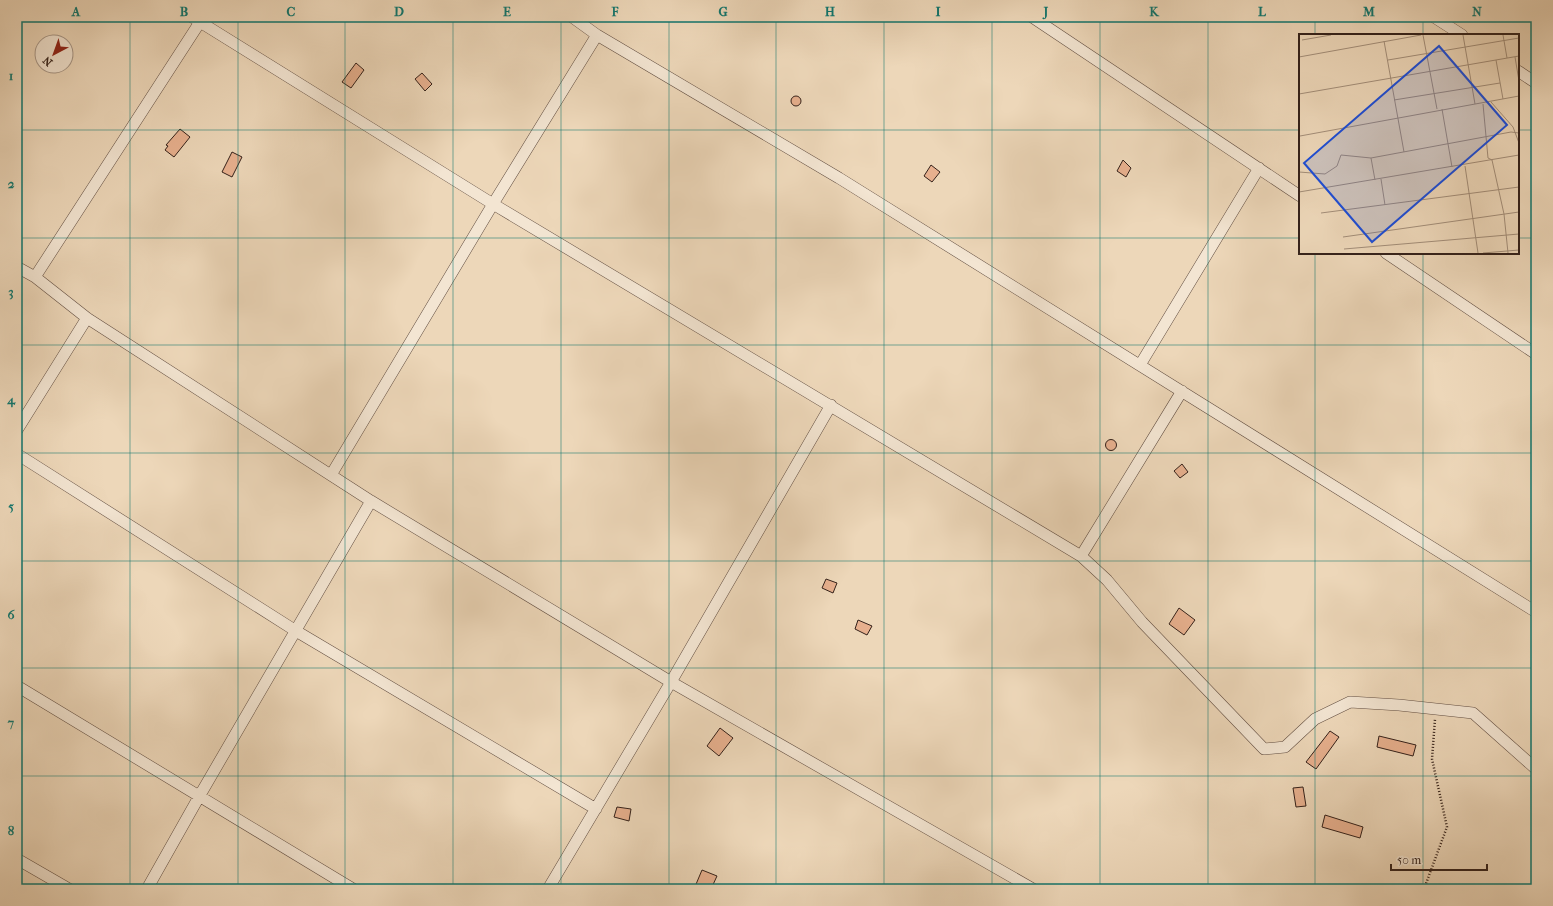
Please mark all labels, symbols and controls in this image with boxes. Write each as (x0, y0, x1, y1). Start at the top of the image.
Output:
text: A (71, 4, 81, 19)
text: B (180, 4, 189, 19)
text: C (287, 4, 296, 19)
text: D (394, 4, 404, 19)
text: E (503, 4, 511, 19)
text: F (611, 4, 619, 19)
text: G (718, 4, 728, 19)
text: H (825, 4, 836, 19)
text: I (935, 4, 941, 19)
text: J (1042, 4, 1049, 20)
text: K (1149, 4, 1160, 19)
text: L (1258, 4, 1267, 19)
text: M (1362, 4, 1375, 19)
text: N (1472, 4, 1482, 19)
north arrow (34, 34, 74, 74)
inset map (1299, 34, 1519, 254)
text: N (40, 53, 55, 69)
text: 1 (9, 68, 14, 83)
text: 2 (8, 176, 15, 191)
text: 3 (8, 284, 14, 300)
text: 4 (6, 392, 16, 408)
text: 5 (8, 499, 14, 514)
text: 6 (7, 607, 15, 622)
text: 7 (7, 715, 15, 730)
text: 8 (8, 823, 15, 838)
scale bar (1391, 846, 1487, 872)
text: 50 m (1397, 853, 1421, 867)

